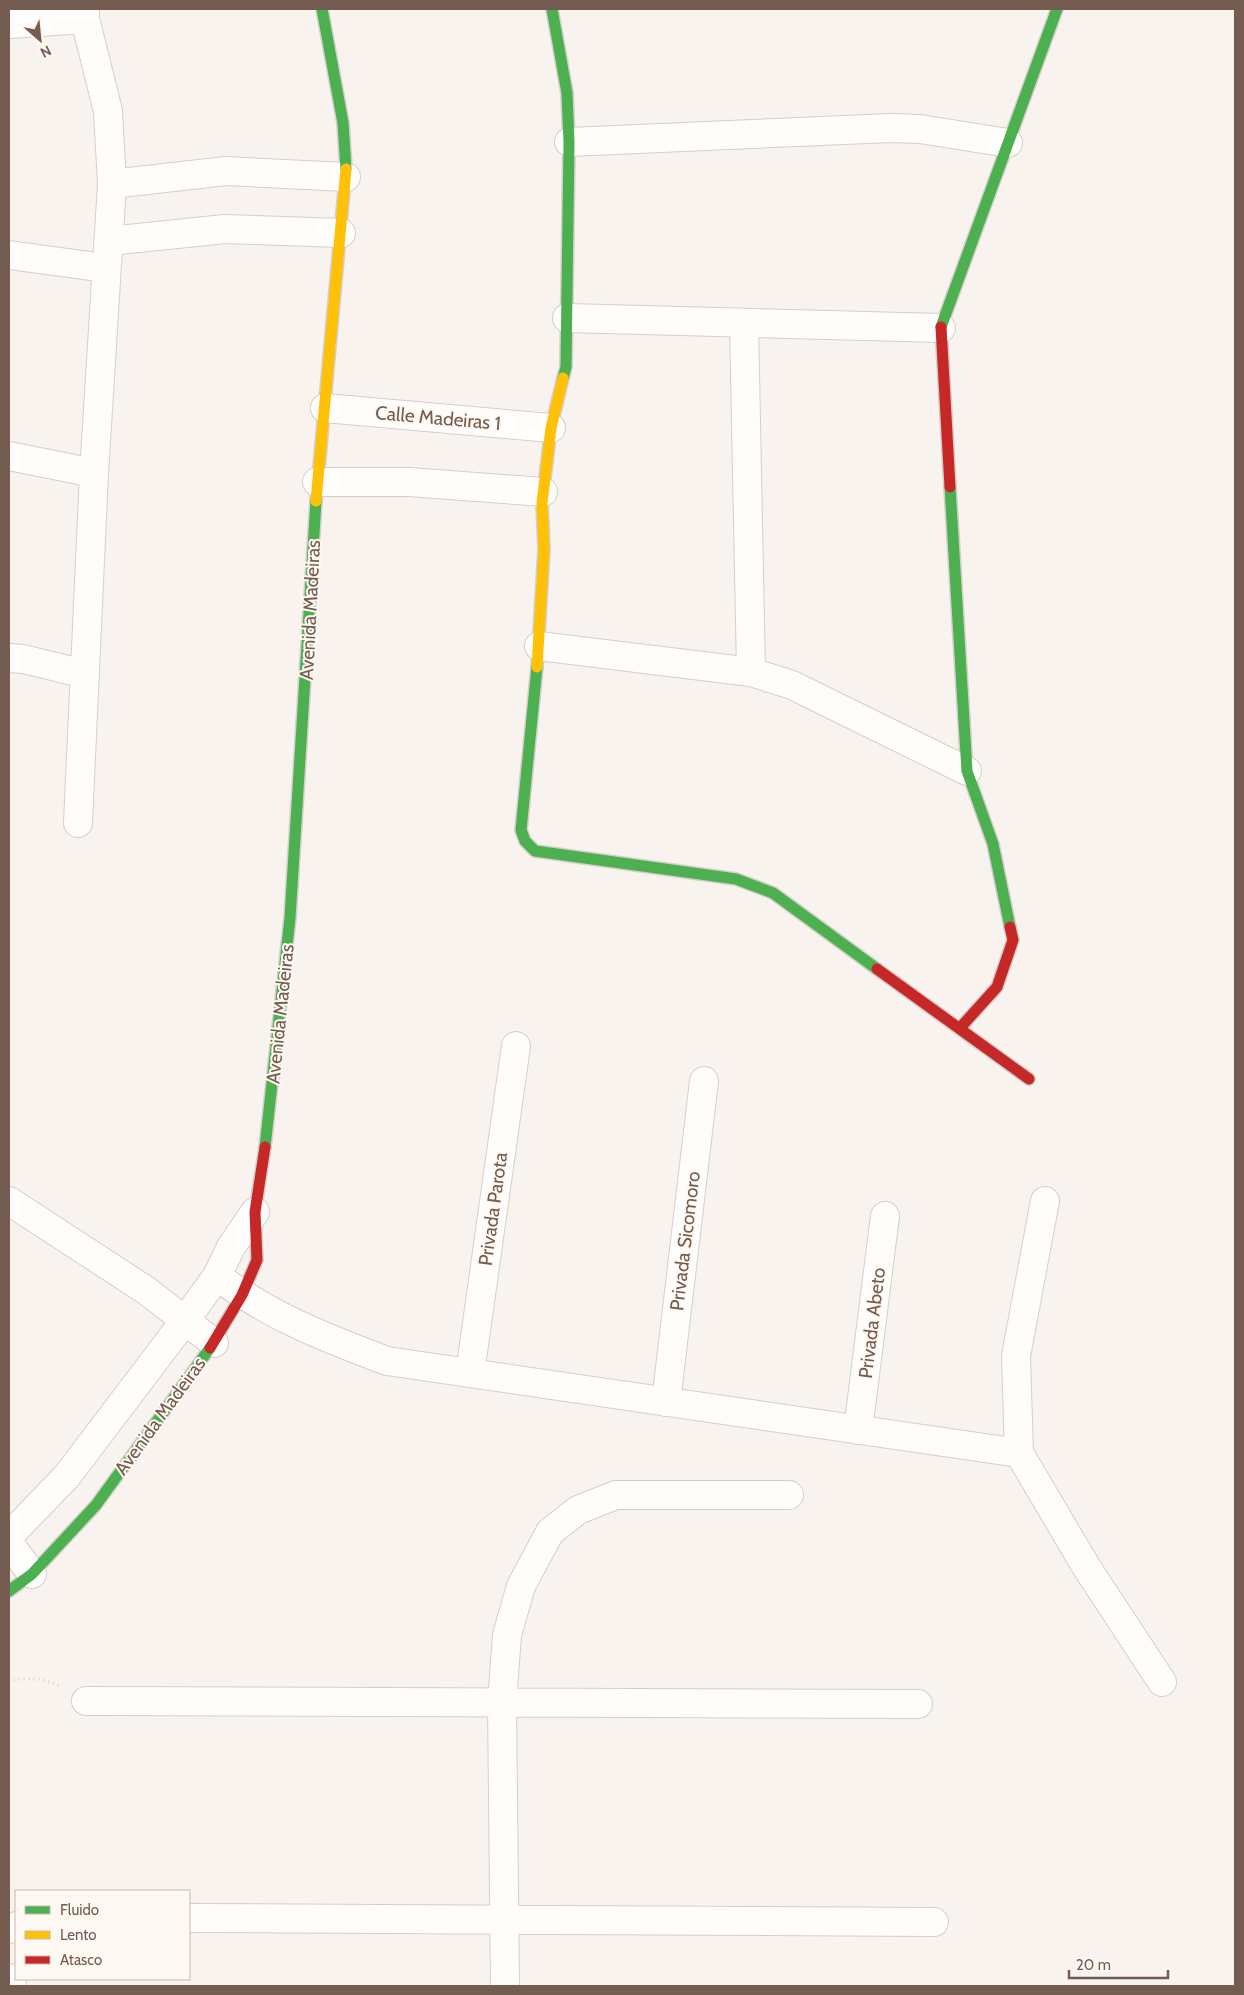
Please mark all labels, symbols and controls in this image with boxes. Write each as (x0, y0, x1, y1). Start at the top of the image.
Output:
north arrow (15, 15, 65, 65)
text: N (37, 41, 54, 62)
street label: Calle Madeiras 1 (374, 401, 502, 435)
street label: Avenida Madeiras (295, 539, 325, 681)
street label: Avenida Madeiras (261, 943, 299, 1085)
street label: Privada Parota (474, 1151, 512, 1267)
street label: Privada Sicomoro (665, 1170, 705, 1312)
street label: Privada Abeto (854, 1266, 890, 1380)
street label: Avenida Madeiras (110, 1352, 211, 1479)
legend (15, 1890, 190, 1980)
text: Fluido (60, 1901, 99, 1919)
text: Lento (60, 1926, 97, 1944)
scale bar (1069, 1948, 1168, 1980)
text: Atasco (60, 1951, 102, 1969)
text: 20 m (1076, 1956, 1111, 1974)

